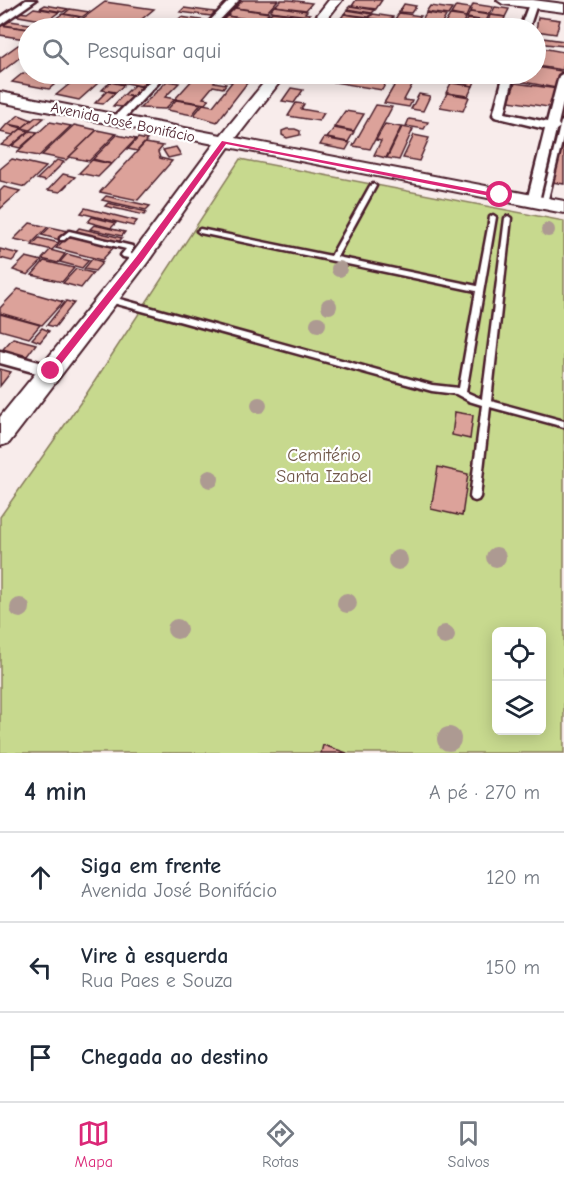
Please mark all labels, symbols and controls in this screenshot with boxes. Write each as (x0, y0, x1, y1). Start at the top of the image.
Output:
search box (18, 18, 546, 84)
icon: search (39, 35, 72, 68)
text: Pesquisar aqui (87, 38, 222, 64)
street label: Avenida José Bonifácio (49, 98, 197, 146)
route start (486, 181, 512, 207)
route end (37, 357, 63, 383)
park label: Cemitério Santa Izabel (276, 445, 372, 487)
map controls (492, 627, 546, 735)
button: locate (492, 627, 546, 681)
button: layers (492, 681, 546, 735)
text: 4 min (24, 777, 87, 807)
text: A pé · 270 m (429, 781, 540, 804)
text: Siga em frente (81, 853, 221, 879)
icon: ahead (24, 861, 57, 894)
text: 120 m (486, 866, 540, 889)
text: Avenida José Bonifácio (81, 879, 277, 902)
text: Vire à esquerda (81, 943, 229, 969)
icon: left (24, 951, 57, 984)
text: 150 m (486, 956, 540, 979)
text: Rua Paes e Souza (81, 969, 233, 992)
icon: arrive (24, 1041, 57, 1074)
text: Chegada ao destino (81, 1044, 268, 1070)
tab: Mapa (74, 1117, 113, 1171)
tab: Rotas (262, 1117, 299, 1171)
tab: Salvos (448, 1117, 490, 1171)

